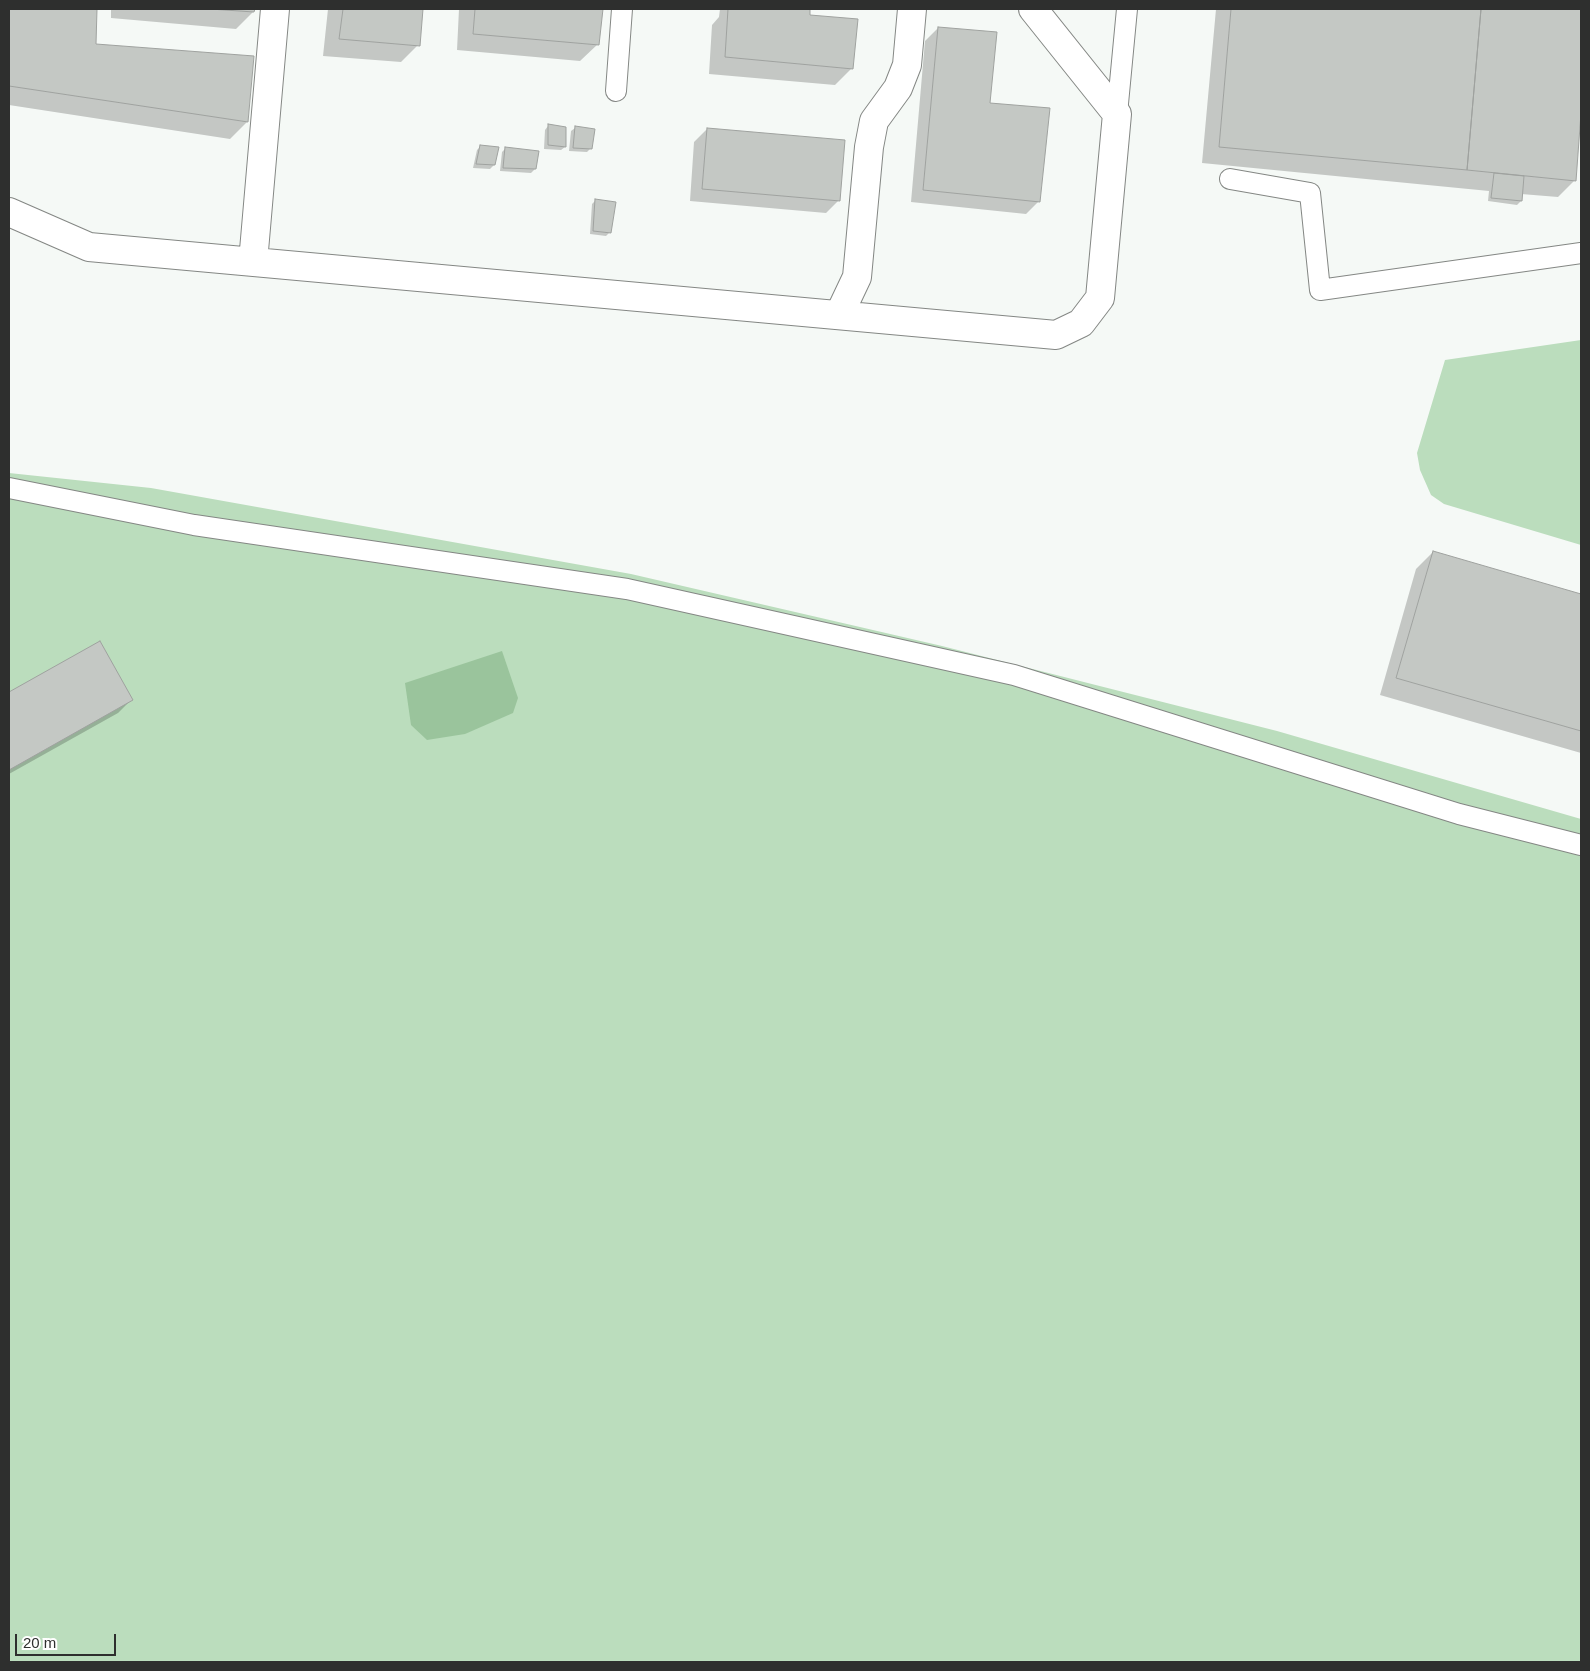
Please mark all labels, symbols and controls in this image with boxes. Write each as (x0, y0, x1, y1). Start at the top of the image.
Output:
scale bar (18, 1624, 119, 1656)
text: 20 m (23, 1634, 56, 1651)

